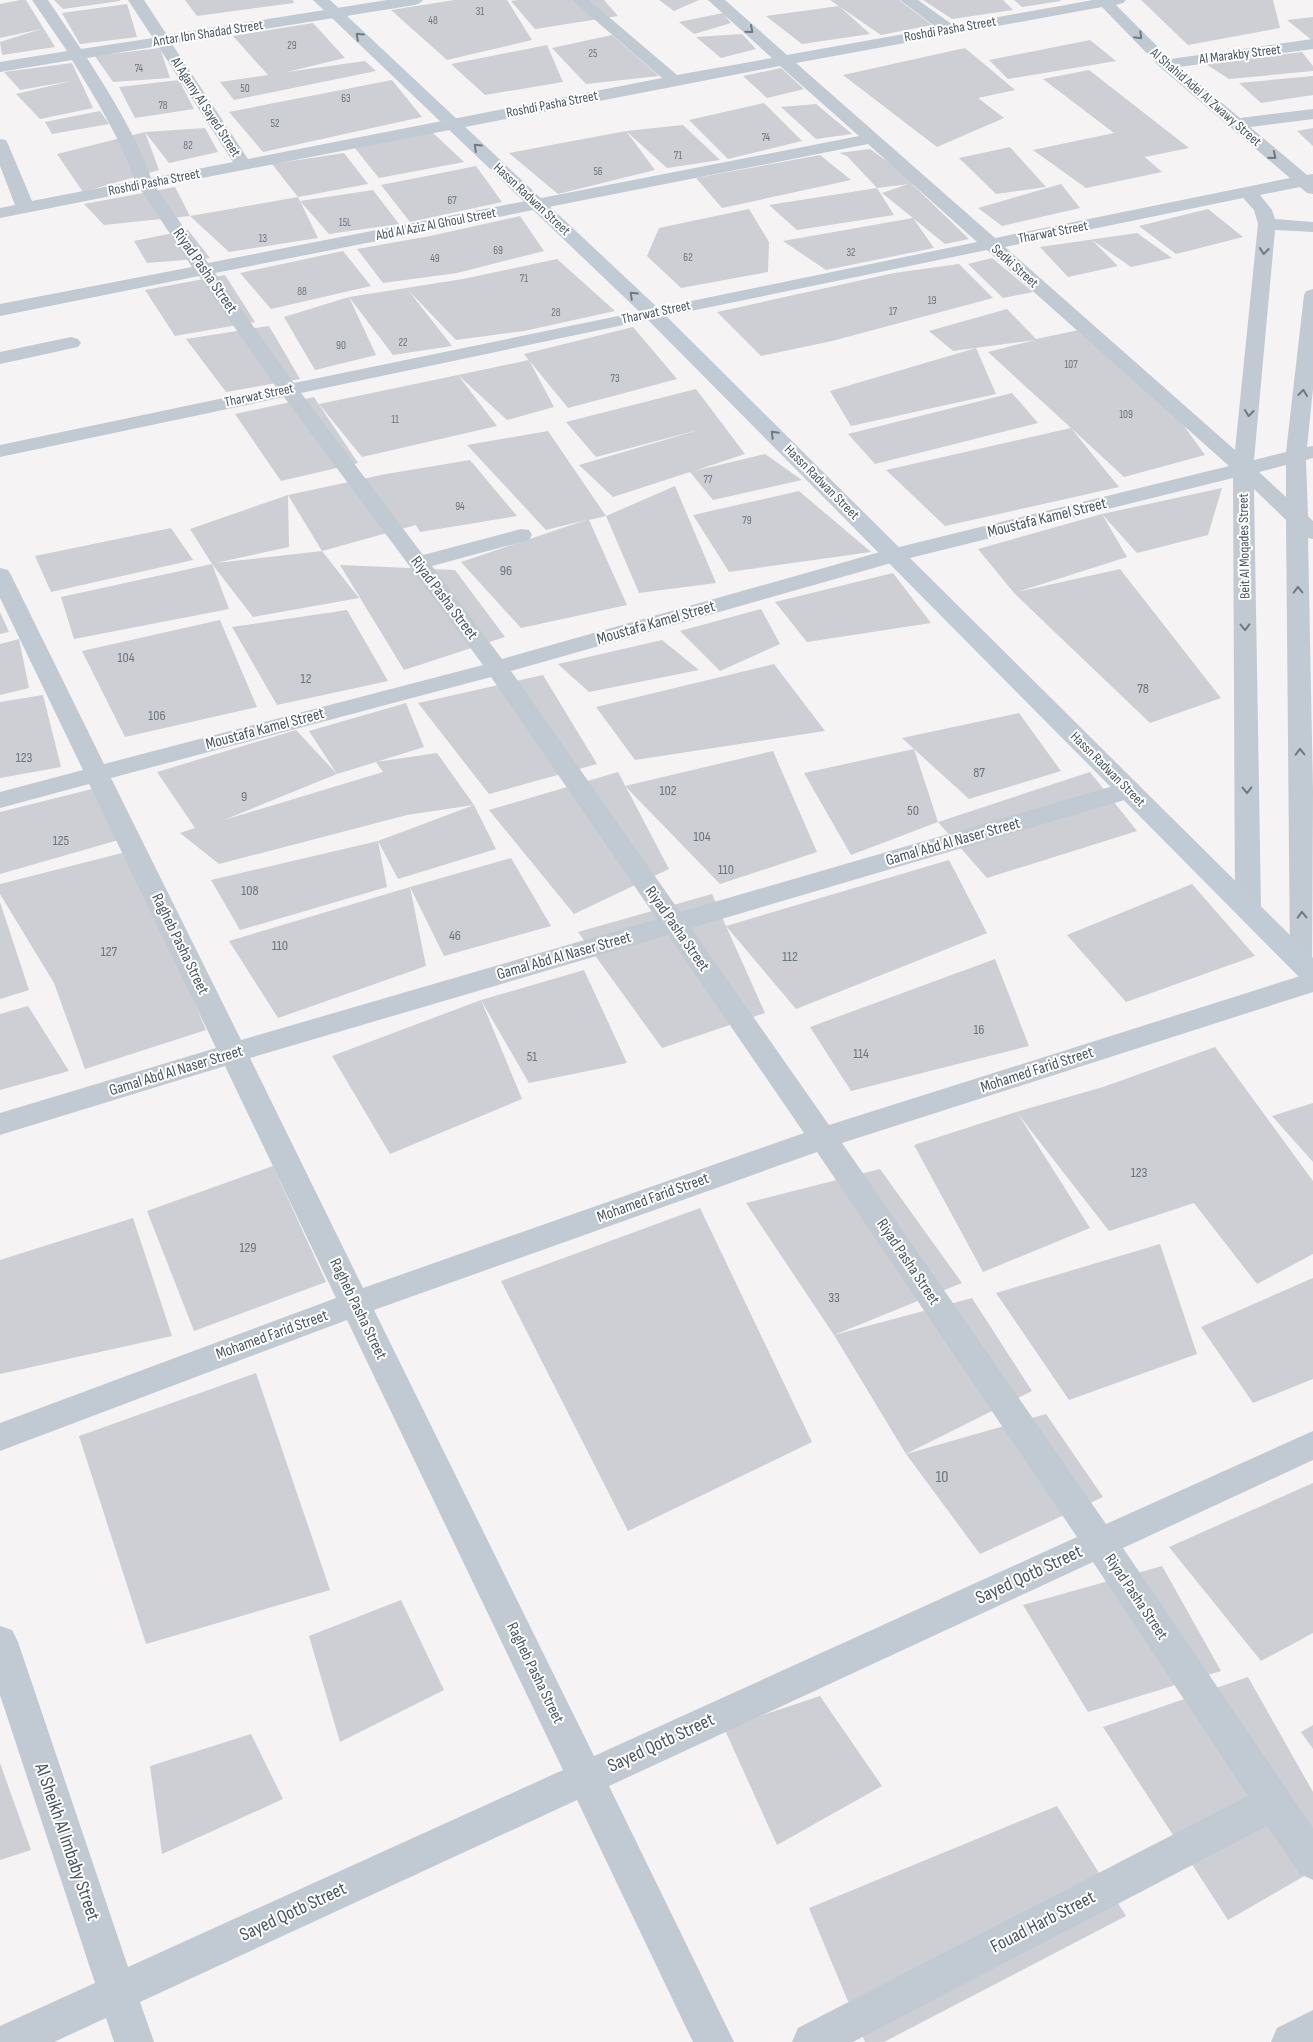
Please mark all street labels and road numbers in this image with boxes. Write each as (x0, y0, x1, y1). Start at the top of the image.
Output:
street label: Roshdi Pasha Street (903, 13, 997, 45)
street label: Antar Ibn Shadad Street (151, 16, 264, 50)
street label: Al Marakby Street (1197, 41, 1282, 68)
street label: Al Shahid Adel Al Zwawy Street (1146, 43, 1265, 150)
street label: Al Agamy Al Sayed Street (167, 53, 245, 160)
street label: Roshdi Pasha Street (505, 87, 599, 121)
street label: Hassn Radwan Street (490, 159, 574, 239)
street label: Roshdi Pasha Street (107, 165, 201, 199)
street label: Abd Al Aziz Al Ghoul Street (373, 204, 498, 244)
street label: Tharwat Street (1017, 217, 1089, 247)
street label: Riyad Pasha Street (169, 225, 241, 317)
street label: Sedki Street (988, 241, 1042, 291)
street label: Tharwat Street (620, 296, 692, 328)
street label: Tharwat Street (223, 379, 295, 411)
street label: Hassn Radwan Street (781, 441, 863, 523)
street label: Beit Al Moqades Street (1235, 493, 1253, 599)
street label: Moustafa Kamel Street (986, 494, 1109, 542)
street label: Riyad Pasha Street (406, 553, 482, 644)
street label: Moustafa Kamel Street (595, 597, 717, 649)
street label: Moustafa Kamel Street (204, 704, 326, 754)
street label: Hassn Radwan Street (1067, 728, 1149, 810)
street label: Gamal Abd Al Naser Street (884, 814, 1022, 870)
street label: Riyad Pasha Street (641, 883, 713, 975)
street label: Ragheb Pasha Street (147, 890, 213, 998)
street label: Gamal Abd Al Naser Street (495, 928, 633, 984)
street label: Gamal Abd Al Naser Street (107, 1042, 245, 1100)
street label: Mohamed Farid Street (978, 1043, 1096, 1097)
street label: Mohamed Farid Street (595, 1169, 712, 1227)
street label: Riyad Pasha Street (872, 1215, 944, 1309)
street label: Ragheb Pasha Street (325, 1255, 391, 1363)
street label: Mohamed Farid Street (214, 1306, 331, 1364)
street label: Sayed Qotb Street (972, 1540, 1086, 1610)
street label: Riyad Pasha Street (1100, 1550, 1172, 1644)
street label: Ragheb Pasha Street (502, 1619, 568, 1727)
street label: Sayed Qotb Street (604, 1708, 718, 1778)
street label: Al Sheikh Al Imbaby Street (29, 1759, 105, 1924)
street label: Sayed Qotb Street (236, 1877, 350, 1947)
street label: Fouad Harb Street (987, 1886, 1099, 1958)

